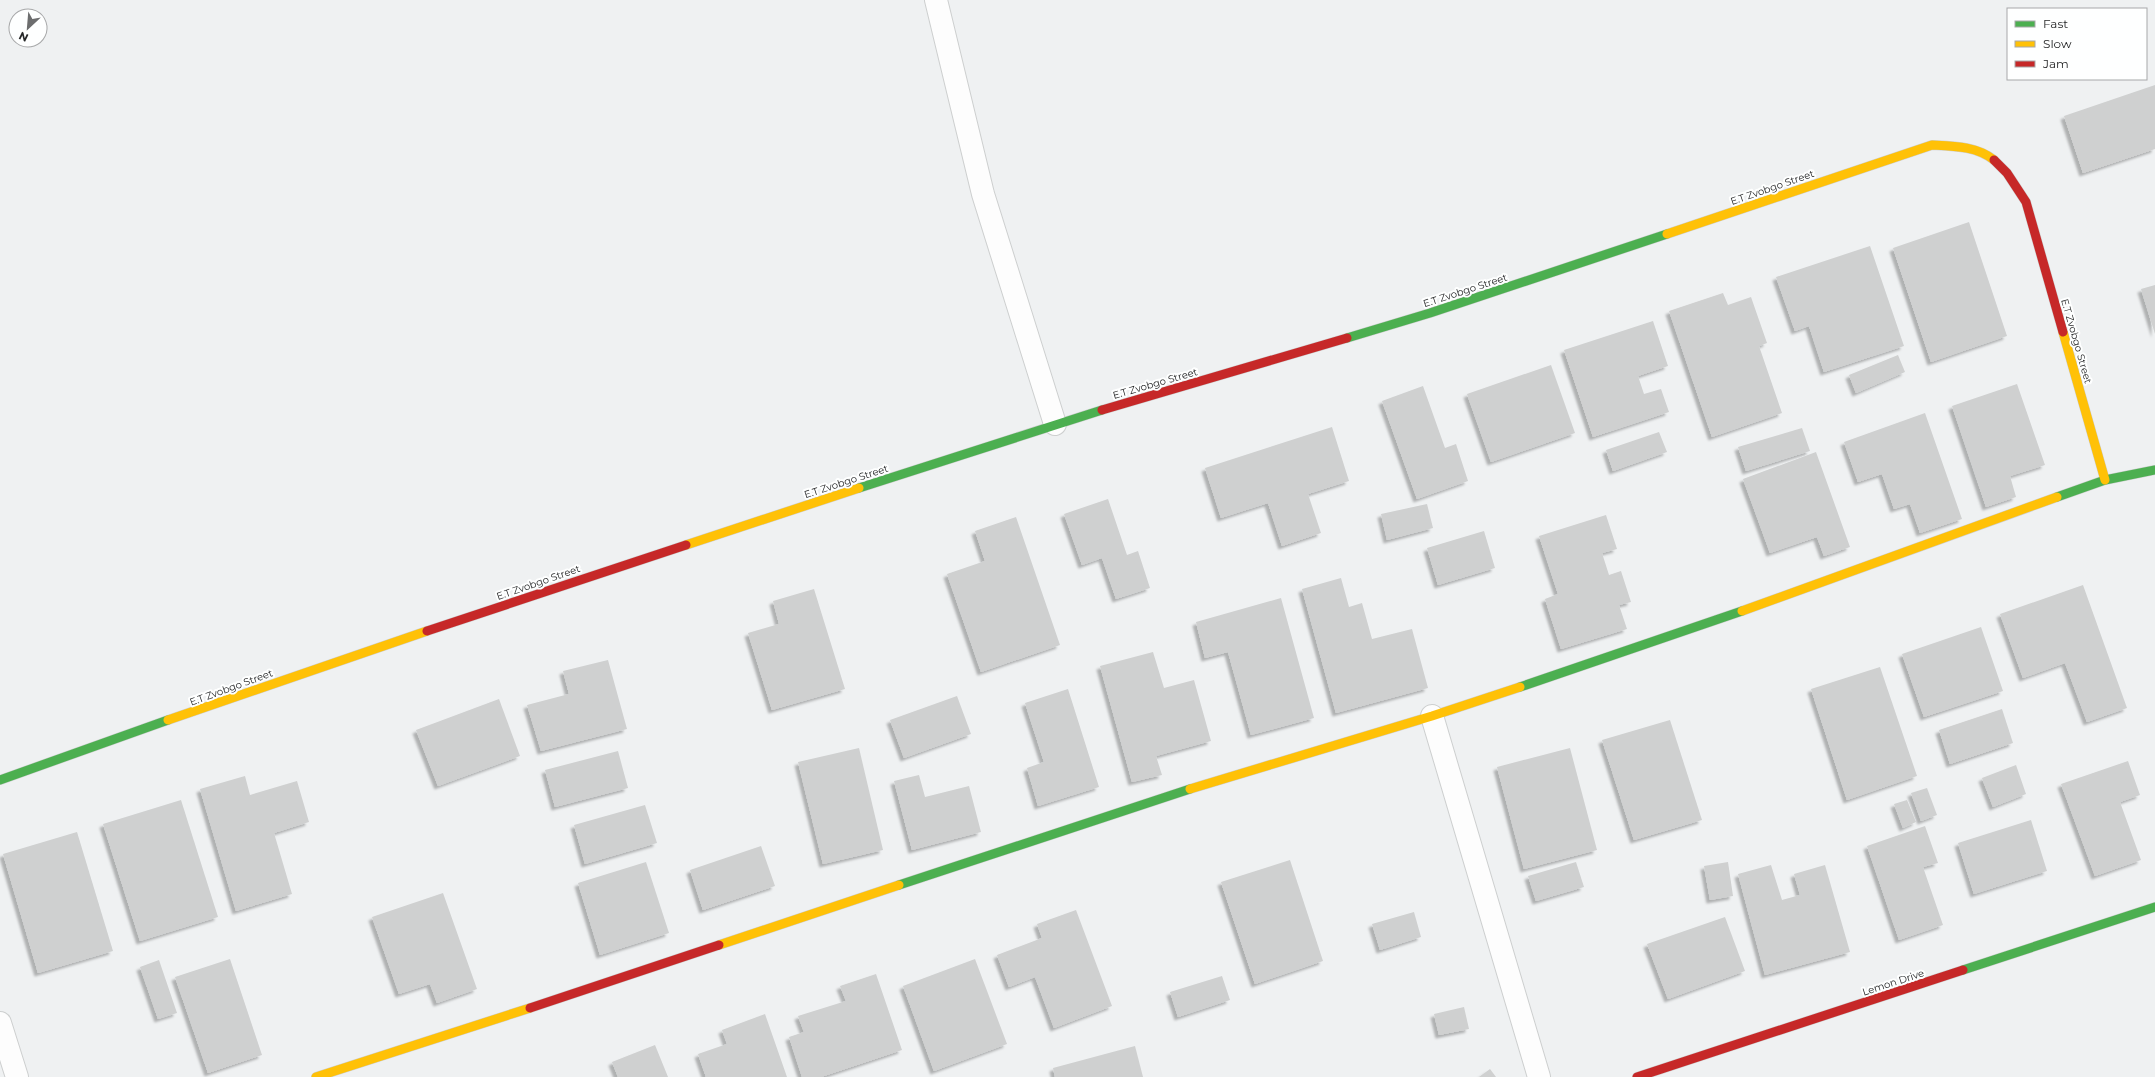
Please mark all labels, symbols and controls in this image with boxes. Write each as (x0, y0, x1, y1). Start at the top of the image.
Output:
north arrow (8, 8, 48, 48)
legend (2007, 8, 2147, 80)
text: Fast (2043, 16, 2068, 31)
text: N (17, 29, 31, 45)
text: Slow (2043, 36, 2072, 51)
text: Jam (2042, 56, 2069, 71)
street label: E.T Zvobgo Street (1729, 167, 1816, 208)
street label: E.T Zvobgo Street (1421, 271, 1509, 310)
street label: E.T Zvobgo Street (2058, 297, 2095, 385)
street label: E.T Zvobgo Street (1111, 365, 1199, 402)
street label: E.T Zvobgo Street (802, 462, 890, 501)
street label: E.T Zvobgo Street (495, 562, 582, 603)
street label: E.T Zvobgo Street (188, 666, 275, 709)
street label: Lemon Drive (1861, 966, 1926, 999)

